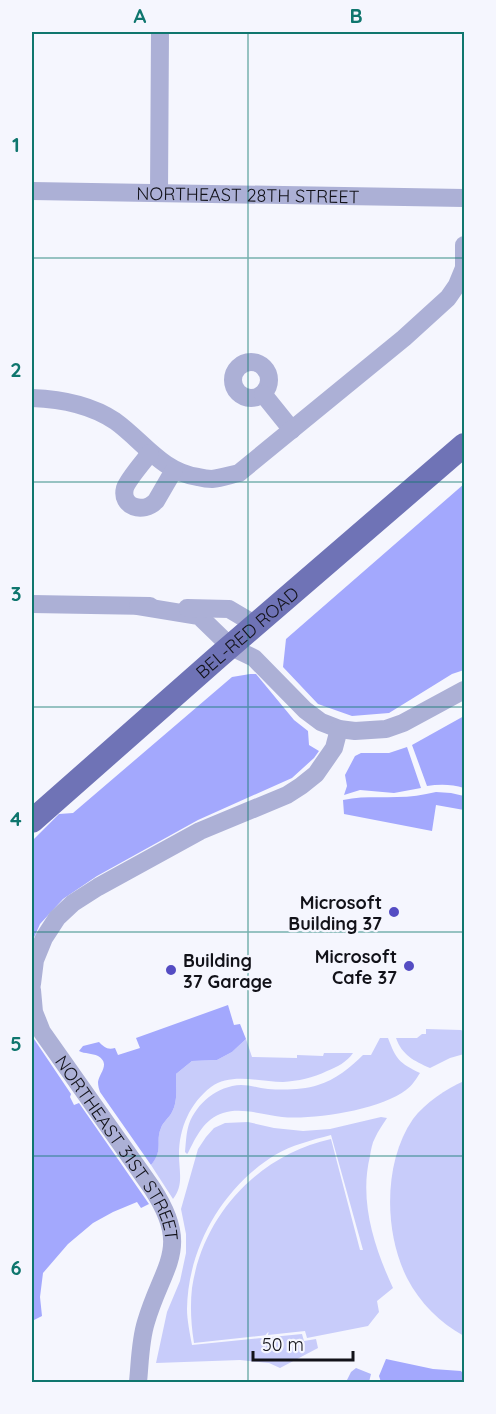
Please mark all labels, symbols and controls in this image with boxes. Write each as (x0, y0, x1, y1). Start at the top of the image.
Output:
text: A (134, 3, 147, 28)
text: B (349, 3, 363, 28)
text: 1 (12, 132, 20, 157)
street label: NORTHEAST 28TH STREET (136, 181, 360, 208)
text: 2 (10, 357, 22, 382)
text: 3 (11, 581, 21, 606)
street label: BEL-RED ROAD (191, 581, 303, 683)
text: 4 (10, 806, 22, 831)
place label: Microsoft Building 37 (288, 891, 382, 935)
marker: Microsoft Building 37 (387, 905, 401, 919)
place label: Microsoft Cafe 37 (315, 945, 397, 989)
place label: Building 37 Garage (183, 949, 272, 993)
marker: Microsoft Cafe 37 (402, 959, 416, 973)
marker: Building 37 Garage (164, 963, 178, 977)
text: 5 (10, 1031, 22, 1056)
street label: NORTHEAST 31ST STREET (50, 1051, 184, 1242)
text: 6 (10, 1255, 22, 1280)
scale bar (253, 1324, 354, 1362)
text: 50 m (262, 1333, 304, 1356)

